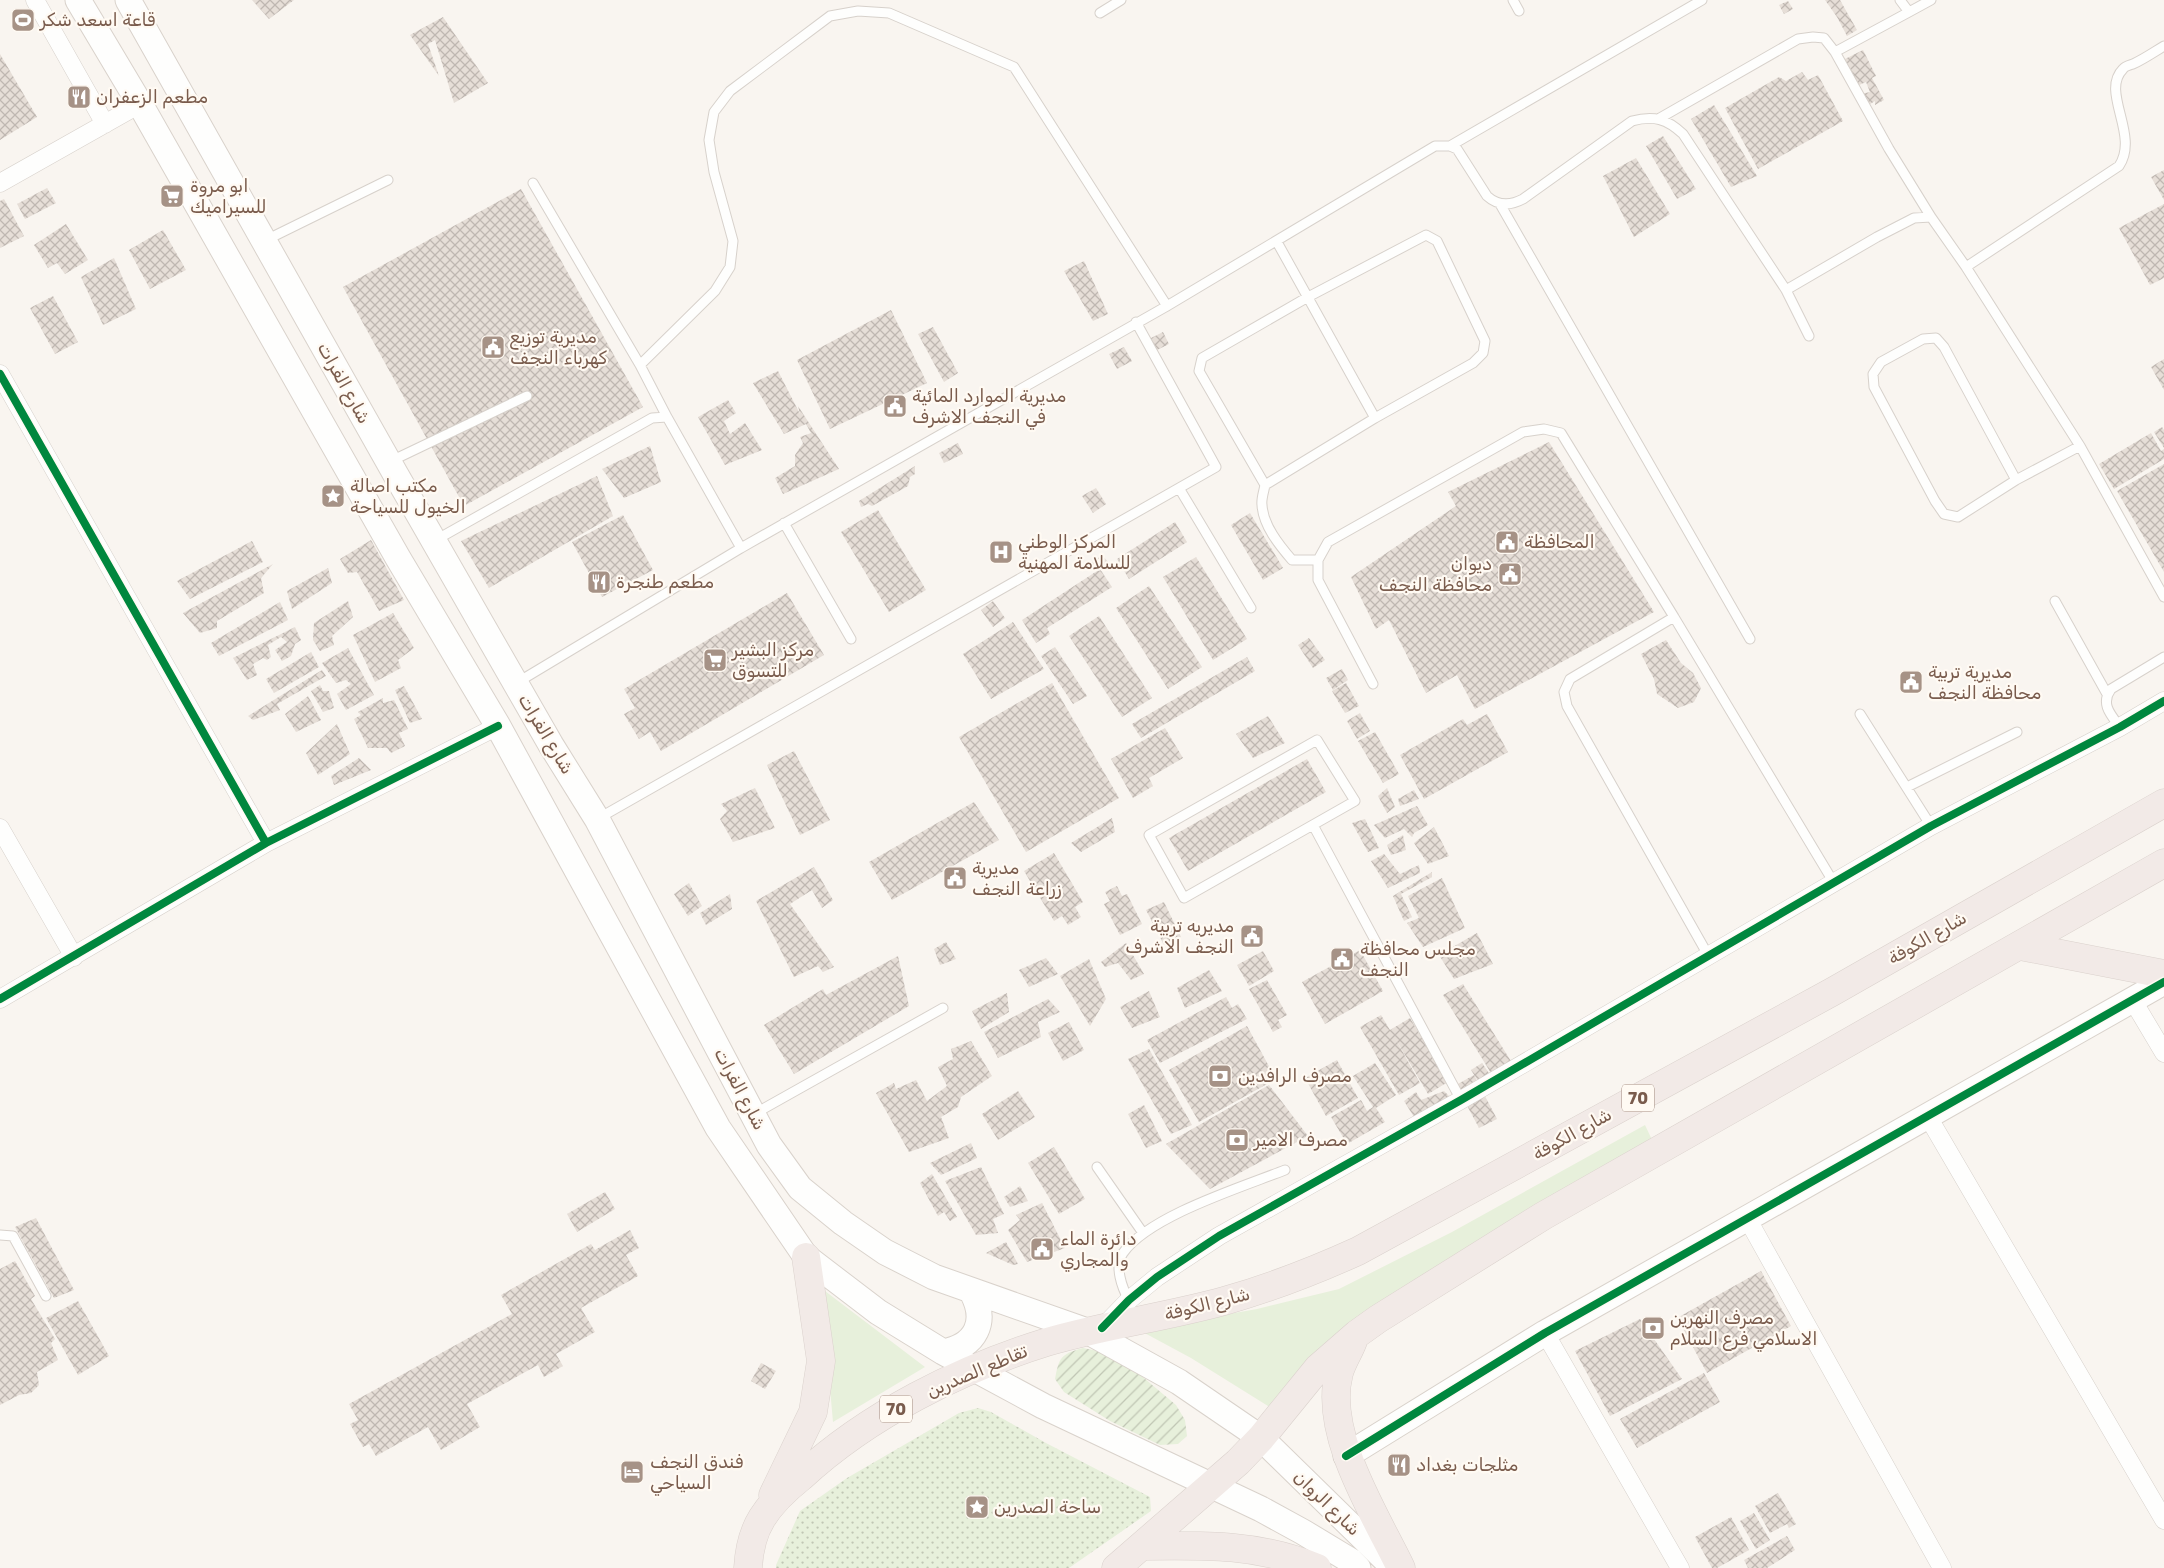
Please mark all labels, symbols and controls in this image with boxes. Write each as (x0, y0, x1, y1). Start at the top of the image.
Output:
sports icon: قاعة اسعد شكر (10, 7, 36, 33)
place label: قاعة اسعد شكر (39, 9, 155, 31)
restaurant icon: مطعم الزعفران (66, 84, 92, 110)
place label: مطعم الزعفران (96, 86, 208, 109)
place label: ابو مروة للسيراميك (190, 175, 267, 218)
supermarket icon: ابو مروة للسيراميك (159, 183, 185, 209)
place label: مديرية توزيع كهرباء النجف (510, 326, 607, 369)
public building icon: مديرية توزيع كهرباء النجف (480, 334, 506, 360)
street label: شارع الفرات (312, 339, 375, 428)
place label: مديرية الموارد المائية في النجف الاشرف (912, 385, 1066, 430)
public building icon: مديرية الموارد المائية في النجف الاشرف (882, 393, 908, 419)
place label: مكتب اصالة الخيول للسياحة (350, 475, 466, 518)
place icon: مكتب اصالة الخيول للسياحة (320, 483, 346, 509)
public building icon: المحافظة (1494, 529, 1520, 555)
place label: المركز الوطني للسلامة المهنية (1018, 531, 1131, 574)
place label: المحافظة (1524, 531, 1595, 553)
hospital icon: المركز الوطني للسلامة المهنية (988, 539, 1014, 565)
place label: ديوان محافظة النجف (1379, 553, 1492, 596)
public building icon: ديوان محافظة النجف (1497, 561, 1523, 587)
restaurant icon: مطعم طنجرة (586, 569, 612, 595)
place label: مطعم طنجرة (616, 571, 714, 594)
place label: مركز البشير للتسوق (731, 639, 814, 682)
supermarket icon: مركز البشير للتسوق (702, 647, 728, 673)
place label: مديرية تربية محافظة النجف (1928, 661, 2041, 704)
public building icon: مديرية تربية محافظة النجف (1898, 669, 1924, 695)
street label: شارع الفرات (513, 690, 578, 779)
place label: مديرية زراعة النجف (972, 857, 1062, 900)
public building icon: مديرية زراعة النجف (942, 865, 968, 891)
street label: شارع الكوفة (1884, 907, 1971, 970)
place label: مديريه تربية النجف الاشرف (1125, 915, 1234, 958)
public building icon: مديريه تربية النجف الاشرف (1239, 923, 1265, 949)
place label: مجلس محافظة النجف (1360, 938, 1476, 981)
public building icon: مجلس محافظة النجف (1329, 946, 1355, 972)
street label: شارع الفرات (708, 1044, 771, 1134)
bank icon: مصرف الرافدين (1207, 1063, 1233, 1089)
place label: مصرف الرافدين (1238, 1065, 1352, 1087)
road number: 70 (1622, 1084, 1654, 1112)
street label: شارع الكوفة (1528, 1103, 1616, 1166)
bank icon: مصرف الامير (1224, 1127, 1250, 1153)
place label: مصرف الامير (1253, 1129, 1348, 1151)
place label: دائرة الماء والمجاري (1060, 1228, 1137, 1272)
public building icon: دائرة الماء والمجاري (1029, 1236, 1055, 1262)
street label: شارع الكوفة (1162, 1283, 1252, 1326)
place label: مصرف النهرين الاسلامي فرع السلام (1670, 1307, 1817, 1352)
bank icon: مصرف النهرين الاسلامي فرع السلام (1640, 1315, 1666, 1341)
street label: تقاطع الصدرين (923, 1340, 1032, 1404)
road number: 70 (880, 1396, 912, 1422)
place label: فندق النجف السياحي (650, 1451, 743, 1496)
restaurant icon: مثلجات بغداد (1386, 1452, 1412, 1478)
place label: مثلجات بغداد (1416, 1454, 1518, 1476)
hotel icon: فندق النجف السياحي (619, 1459, 645, 1485)
street label: شارع الروان (1288, 1466, 1365, 1541)
place icon: ساحة الصدرين (964, 1494, 990, 1520)
place label: ساحة الصدرين (994, 1496, 1101, 1518)

